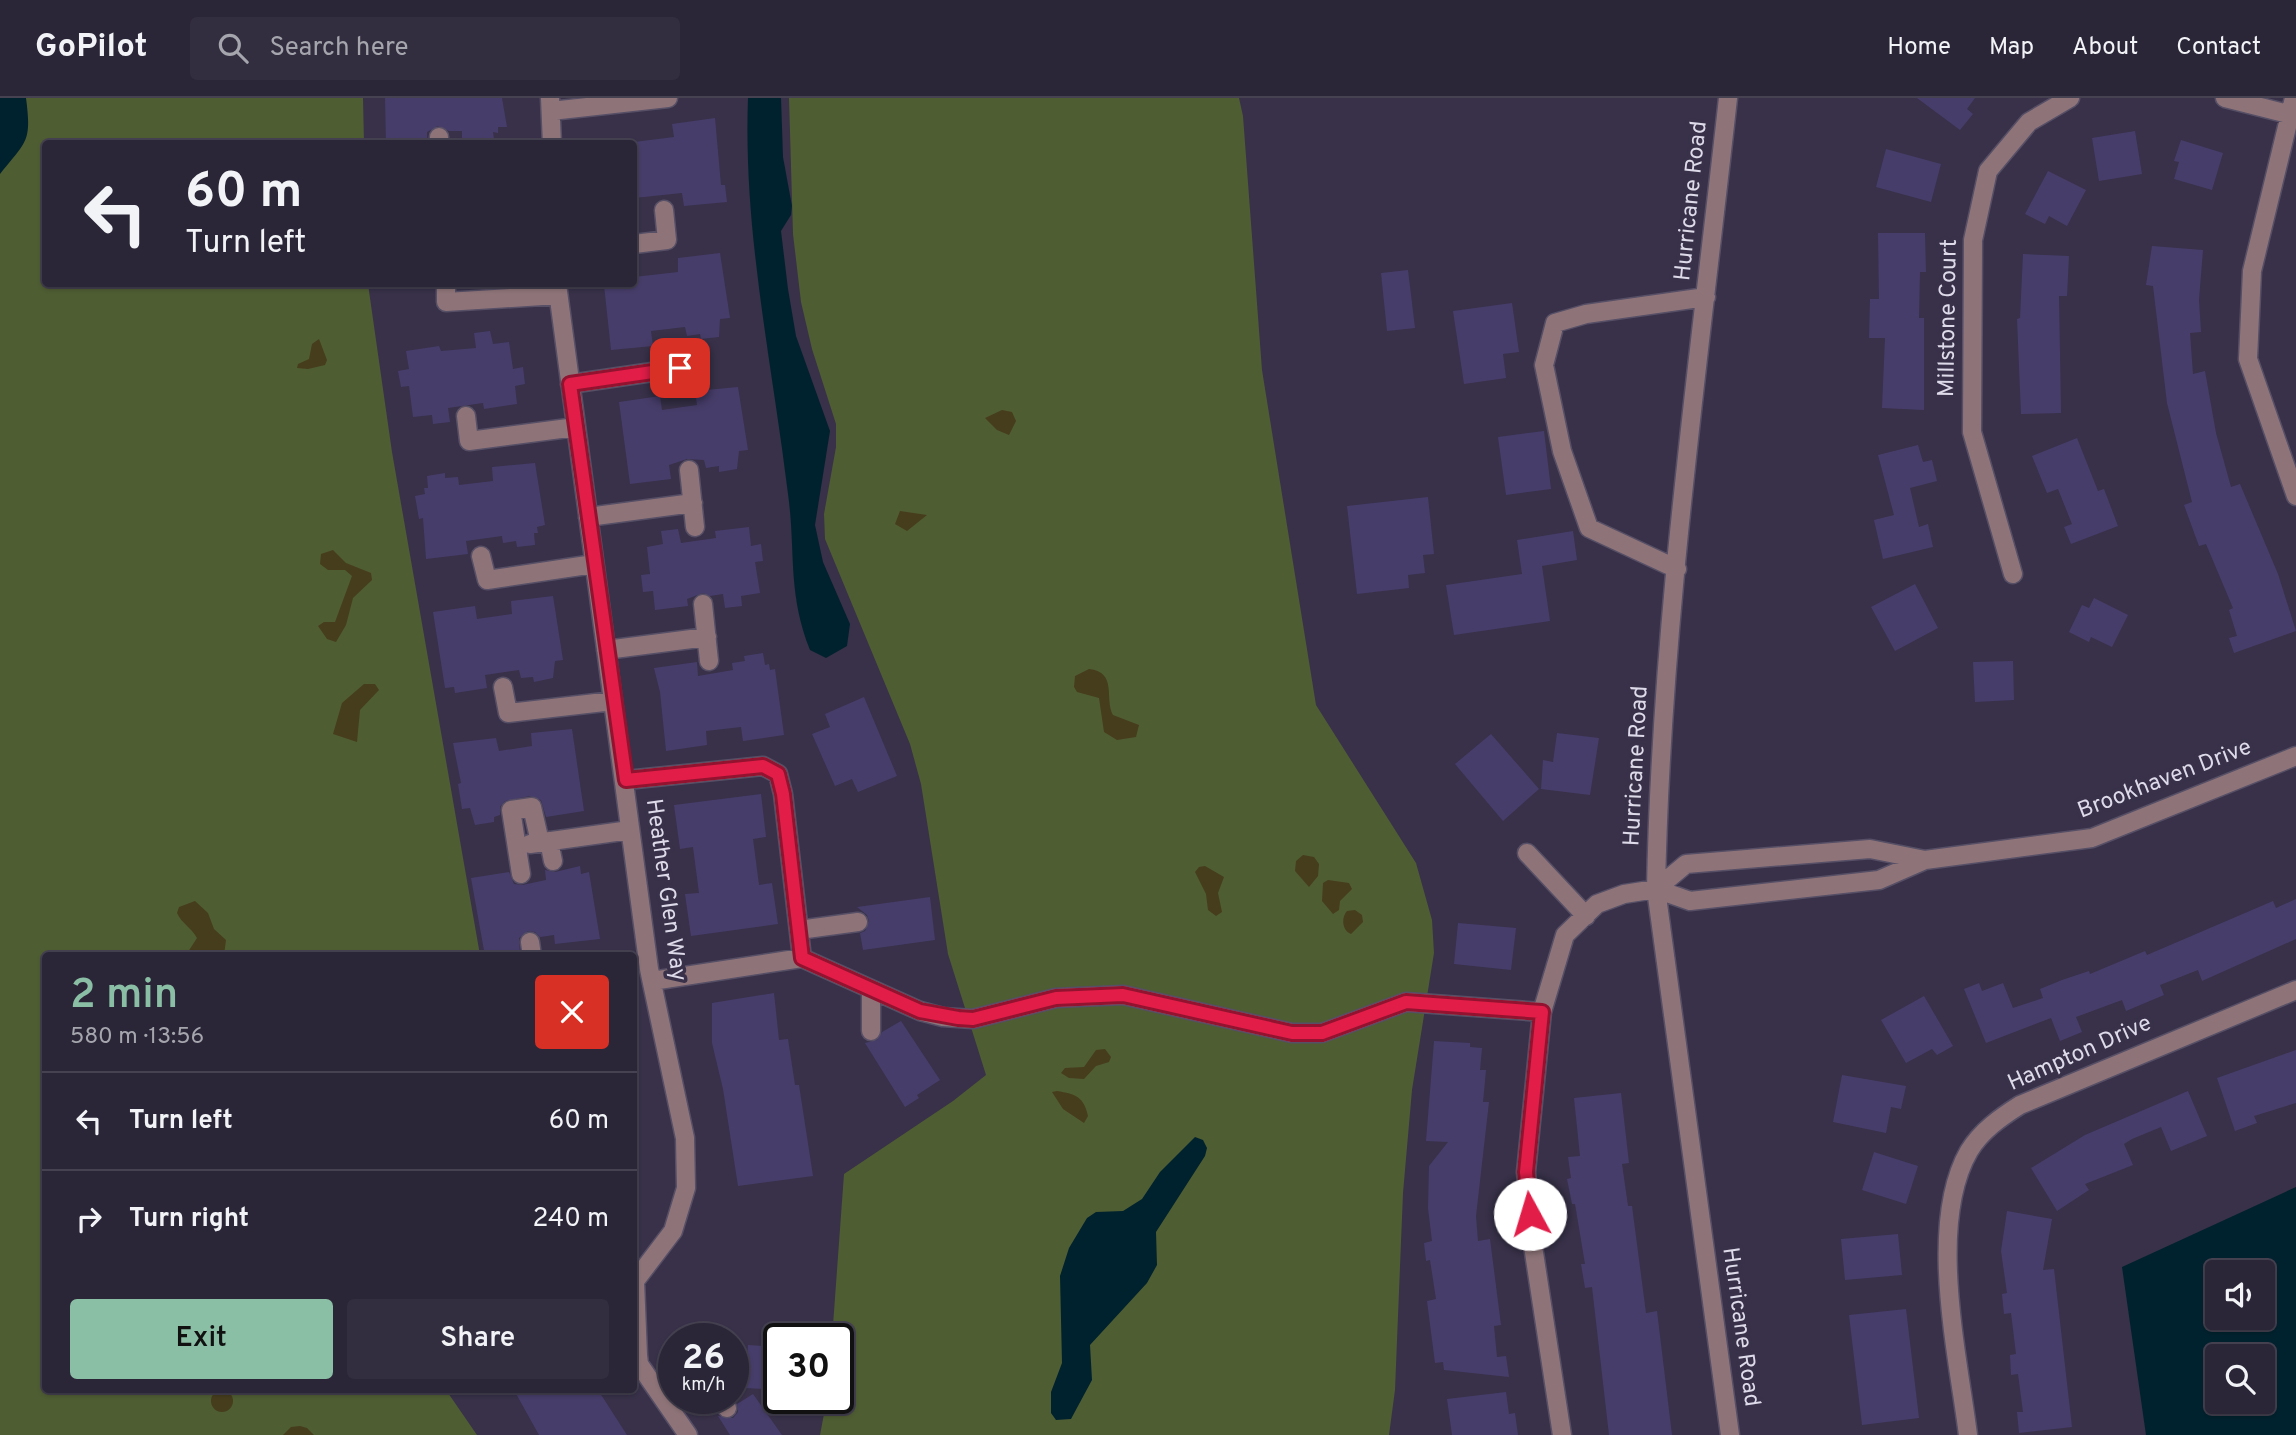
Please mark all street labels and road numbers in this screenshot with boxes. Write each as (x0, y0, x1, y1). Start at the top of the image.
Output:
street label: Hurricane Road (1669, 120, 1715, 282)
street label: Millstone Court (1933, 239, 1965, 397)
street label: Hurricane Road (1618, 685, 1656, 847)
street label: Brookhaven Drive (2074, 734, 2256, 826)
street label: Heather Glen Way (638, 797, 692, 983)
street label: Hampton Drive (2004, 1009, 2156, 1099)
street label: Hurricane Road (1714, 1245, 1766, 1409)

